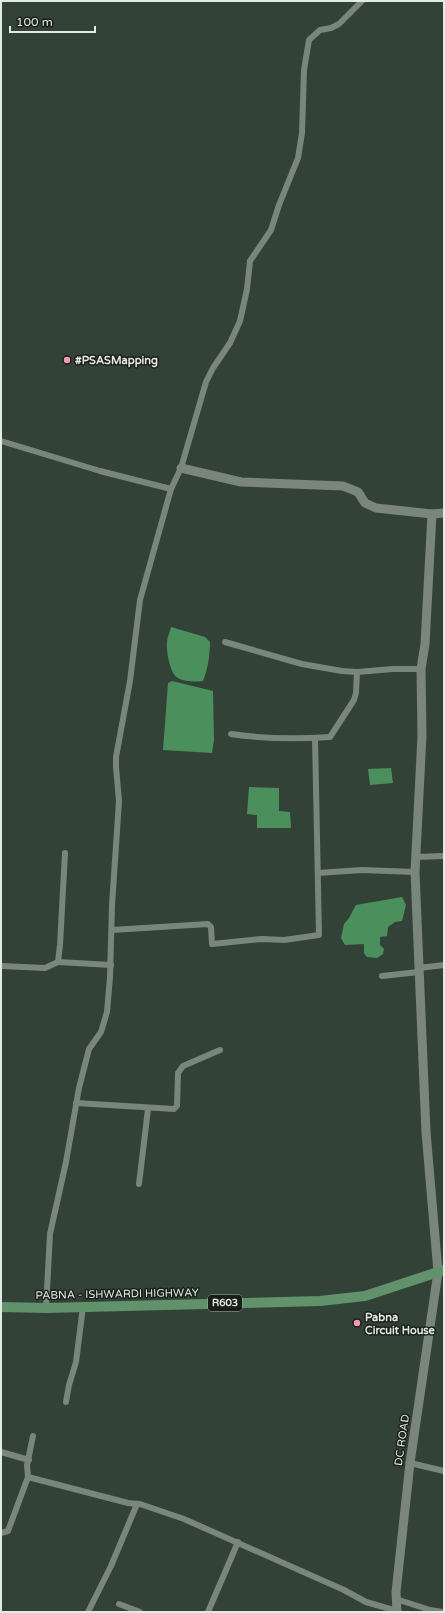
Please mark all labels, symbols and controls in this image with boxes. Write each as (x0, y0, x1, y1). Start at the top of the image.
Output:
scale bar (10, 8, 95, 34)
text: 100 m (16, 15, 53, 29)
place label: #PSASMapping (75, 354, 158, 368)
marker: #PSASMapping (62, 355, 72, 365)
street label: PABNA - ISHWARDI HIGHWAY (35, 1286, 199, 1302)
road number: R603 (208, 1295, 242, 1311)
place label: Pabna Circuit House (365, 1311, 436, 1337)
marker: Pabna Circuit House (352, 1318, 362, 1328)
street label: DC ROAD (392, 1413, 412, 1467)

